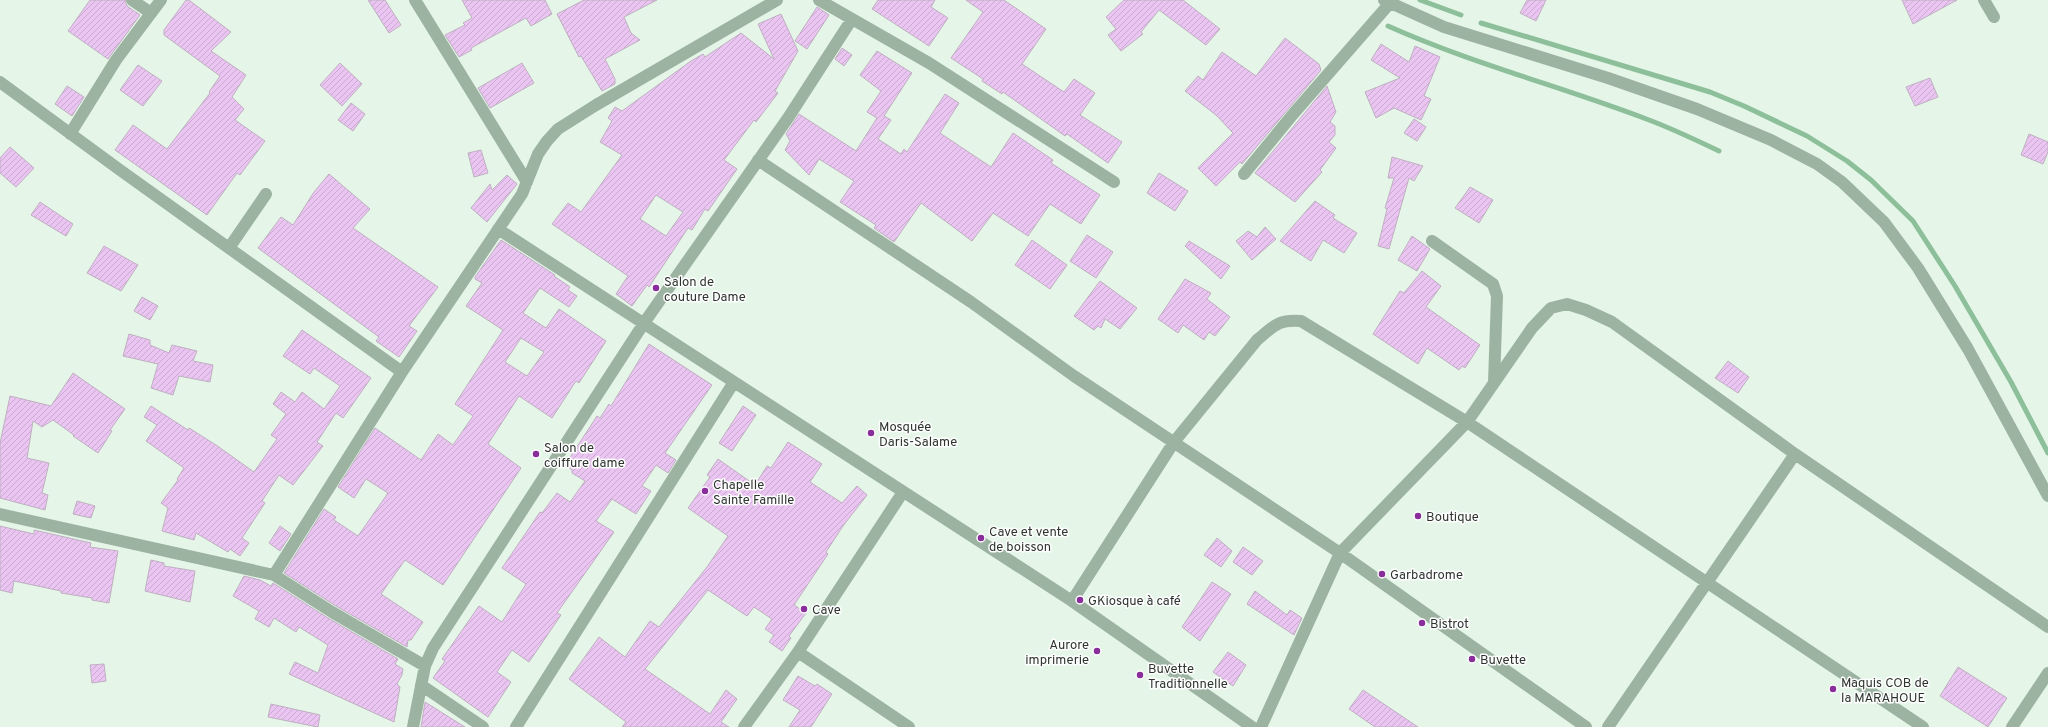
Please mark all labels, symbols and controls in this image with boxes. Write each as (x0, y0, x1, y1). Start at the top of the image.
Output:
place label: Salon de couture Dame (664, 275, 746, 306)
marker: Salon de couture Dame (651, 283, 661, 293)
place label: Mosquée Daris-Salame (879, 420, 957, 451)
marker: Mosquée Daris-Salame (866, 428, 876, 438)
place label: Salon de coiffure dame (544, 441, 625, 472)
marker: Salon de coiffure dame (531, 449, 541, 459)
place label: Chapelle Sainte Famille (713, 478, 794, 509)
marker: Chapelle Sainte Famille (700, 486, 710, 496)
place label: Boutique (1426, 510, 1479, 526)
marker: Boutique (1413, 511, 1423, 521)
place label: Cave et vente de boisson (989, 525, 1068, 556)
marker: Cave et vente de boisson (976, 533, 986, 543)
place label: Garbadrome (1390, 568, 1463, 584)
marker: Garbadrome (1377, 569, 1387, 579)
place label: GKiosque à café (1088, 594, 1181, 610)
marker: GKiosque à café (1075, 595, 1085, 605)
place label: Cave (812, 603, 841, 619)
marker: Cave (799, 604, 809, 614)
place label: Bistrot (1430, 617, 1469, 633)
marker: Bistrot (1417, 618, 1427, 628)
place label: Aurore imprimerie (1025, 638, 1089, 669)
marker: Aurore imprimerie (1092, 646, 1102, 656)
place label: Buvette (1480, 653, 1526, 669)
marker: Buvette (1467, 654, 1477, 664)
place label: Buvette Traditionnelle (1148, 662, 1228, 693)
marker: Buvette Traditionnelle (1135, 670, 1145, 680)
place label: Maquis COB de la MARAHOUE (1841, 676, 1929, 707)
marker: Maquis COB de la MARAHOUE (1828, 684, 1838, 694)

